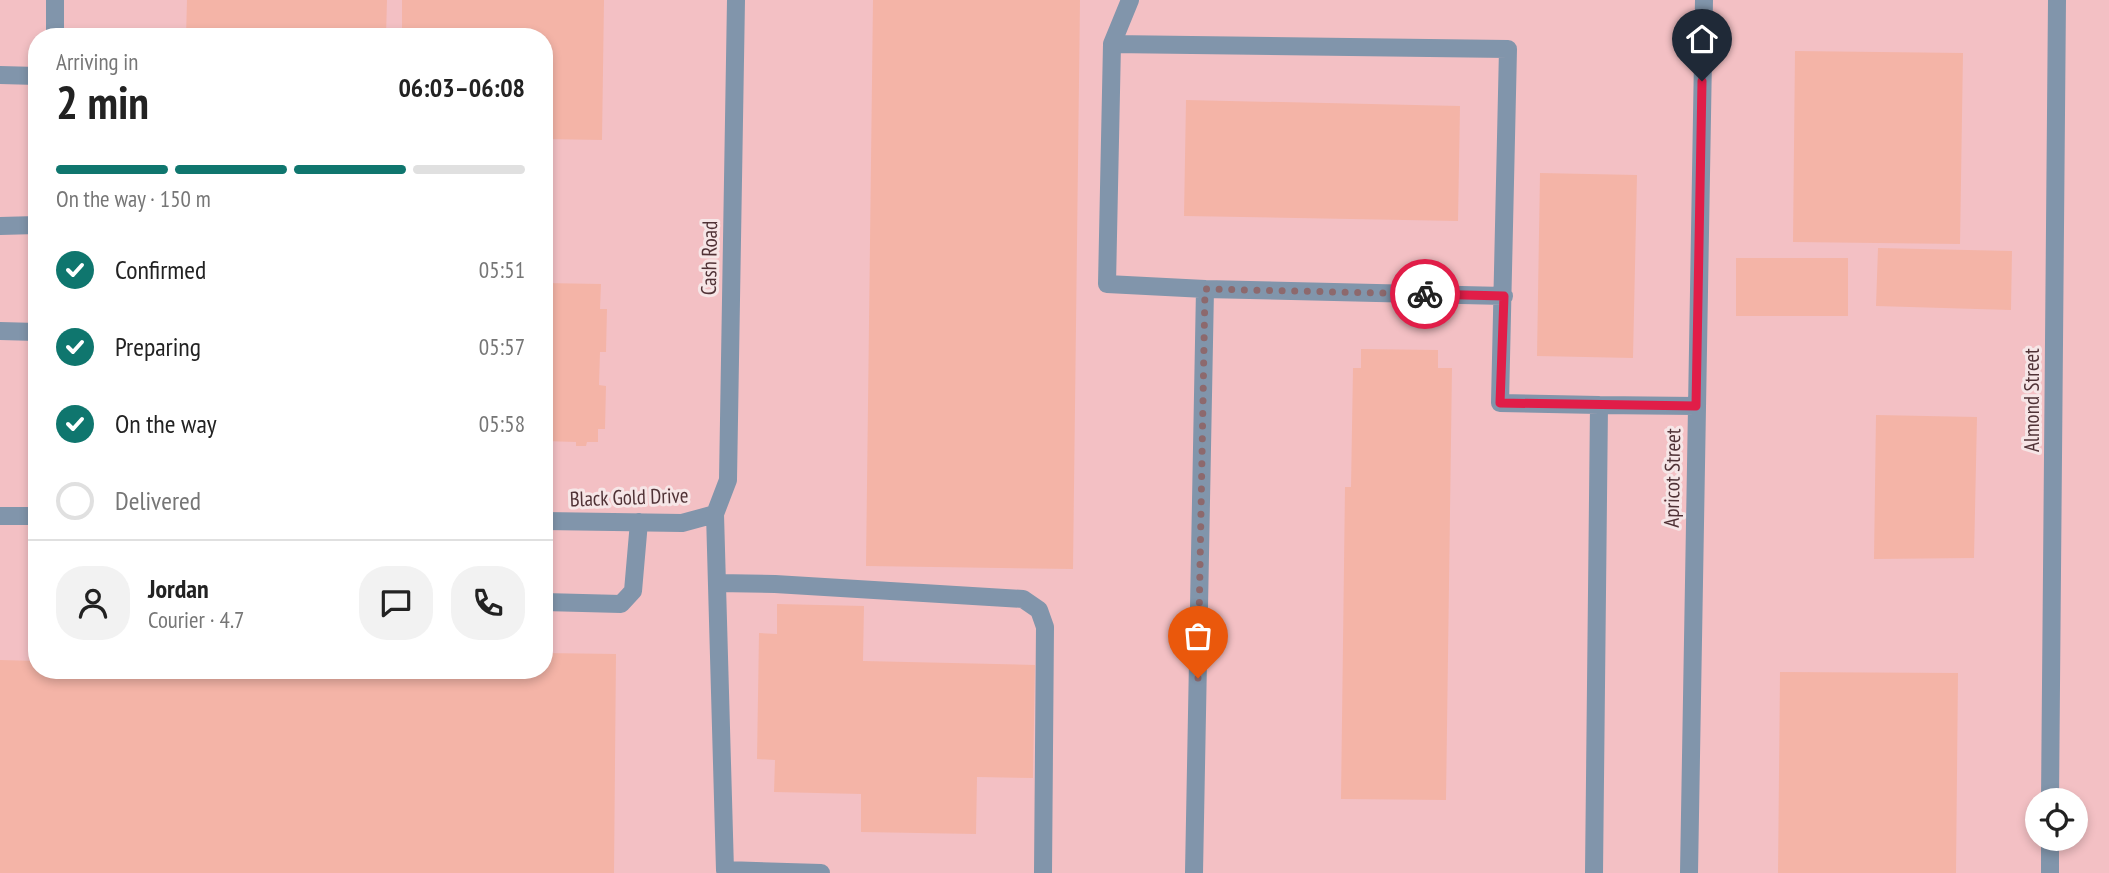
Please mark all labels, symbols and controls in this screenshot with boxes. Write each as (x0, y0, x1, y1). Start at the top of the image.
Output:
pin (1672, 9, 1732, 81)
icon: home (1683, 20, 1721, 58)
text: Arriving in (56, 47, 138, 76)
text: 06:03–06:08 (398, 71, 525, 104)
text: 2 min (56, 72, 149, 132)
text: On the way · 150 m (56, 184, 211, 213)
street label: Cash Road (695, 221, 723, 295)
icon: check (56, 251, 94, 289)
text: Confirmed (115, 253, 206, 286)
text: 05:51 (479, 255, 525, 284)
courier (1390, 259, 1460, 329)
icon: bike (1406, 275, 1444, 313)
icon: check (56, 328, 94, 366)
text: Preparing (115, 330, 201, 363)
text: 05:57 (479, 332, 525, 361)
street label: Almond Street (2018, 348, 2045, 452)
icon: check (56, 405, 94, 443)
text: On the way (115, 407, 217, 440)
text: 05:58 (479, 409, 525, 438)
street label: Apricot Street (1658, 428, 1686, 528)
street label: Black Gold Drive (569, 481, 689, 513)
text: Delivered (115, 484, 201, 517)
button: person (56, 566, 130, 640)
button: chat (359, 566, 433, 640)
button: phone (451, 566, 525, 640)
text: Jordan (148, 572, 209, 605)
text: Courier · 4.7 (148, 605, 244, 634)
pin (1168, 606, 1228, 678)
icon: bag (1179, 617, 1217, 655)
map controls (2025, 788, 2088, 851)
button: locate (2025, 788, 2088, 851)

